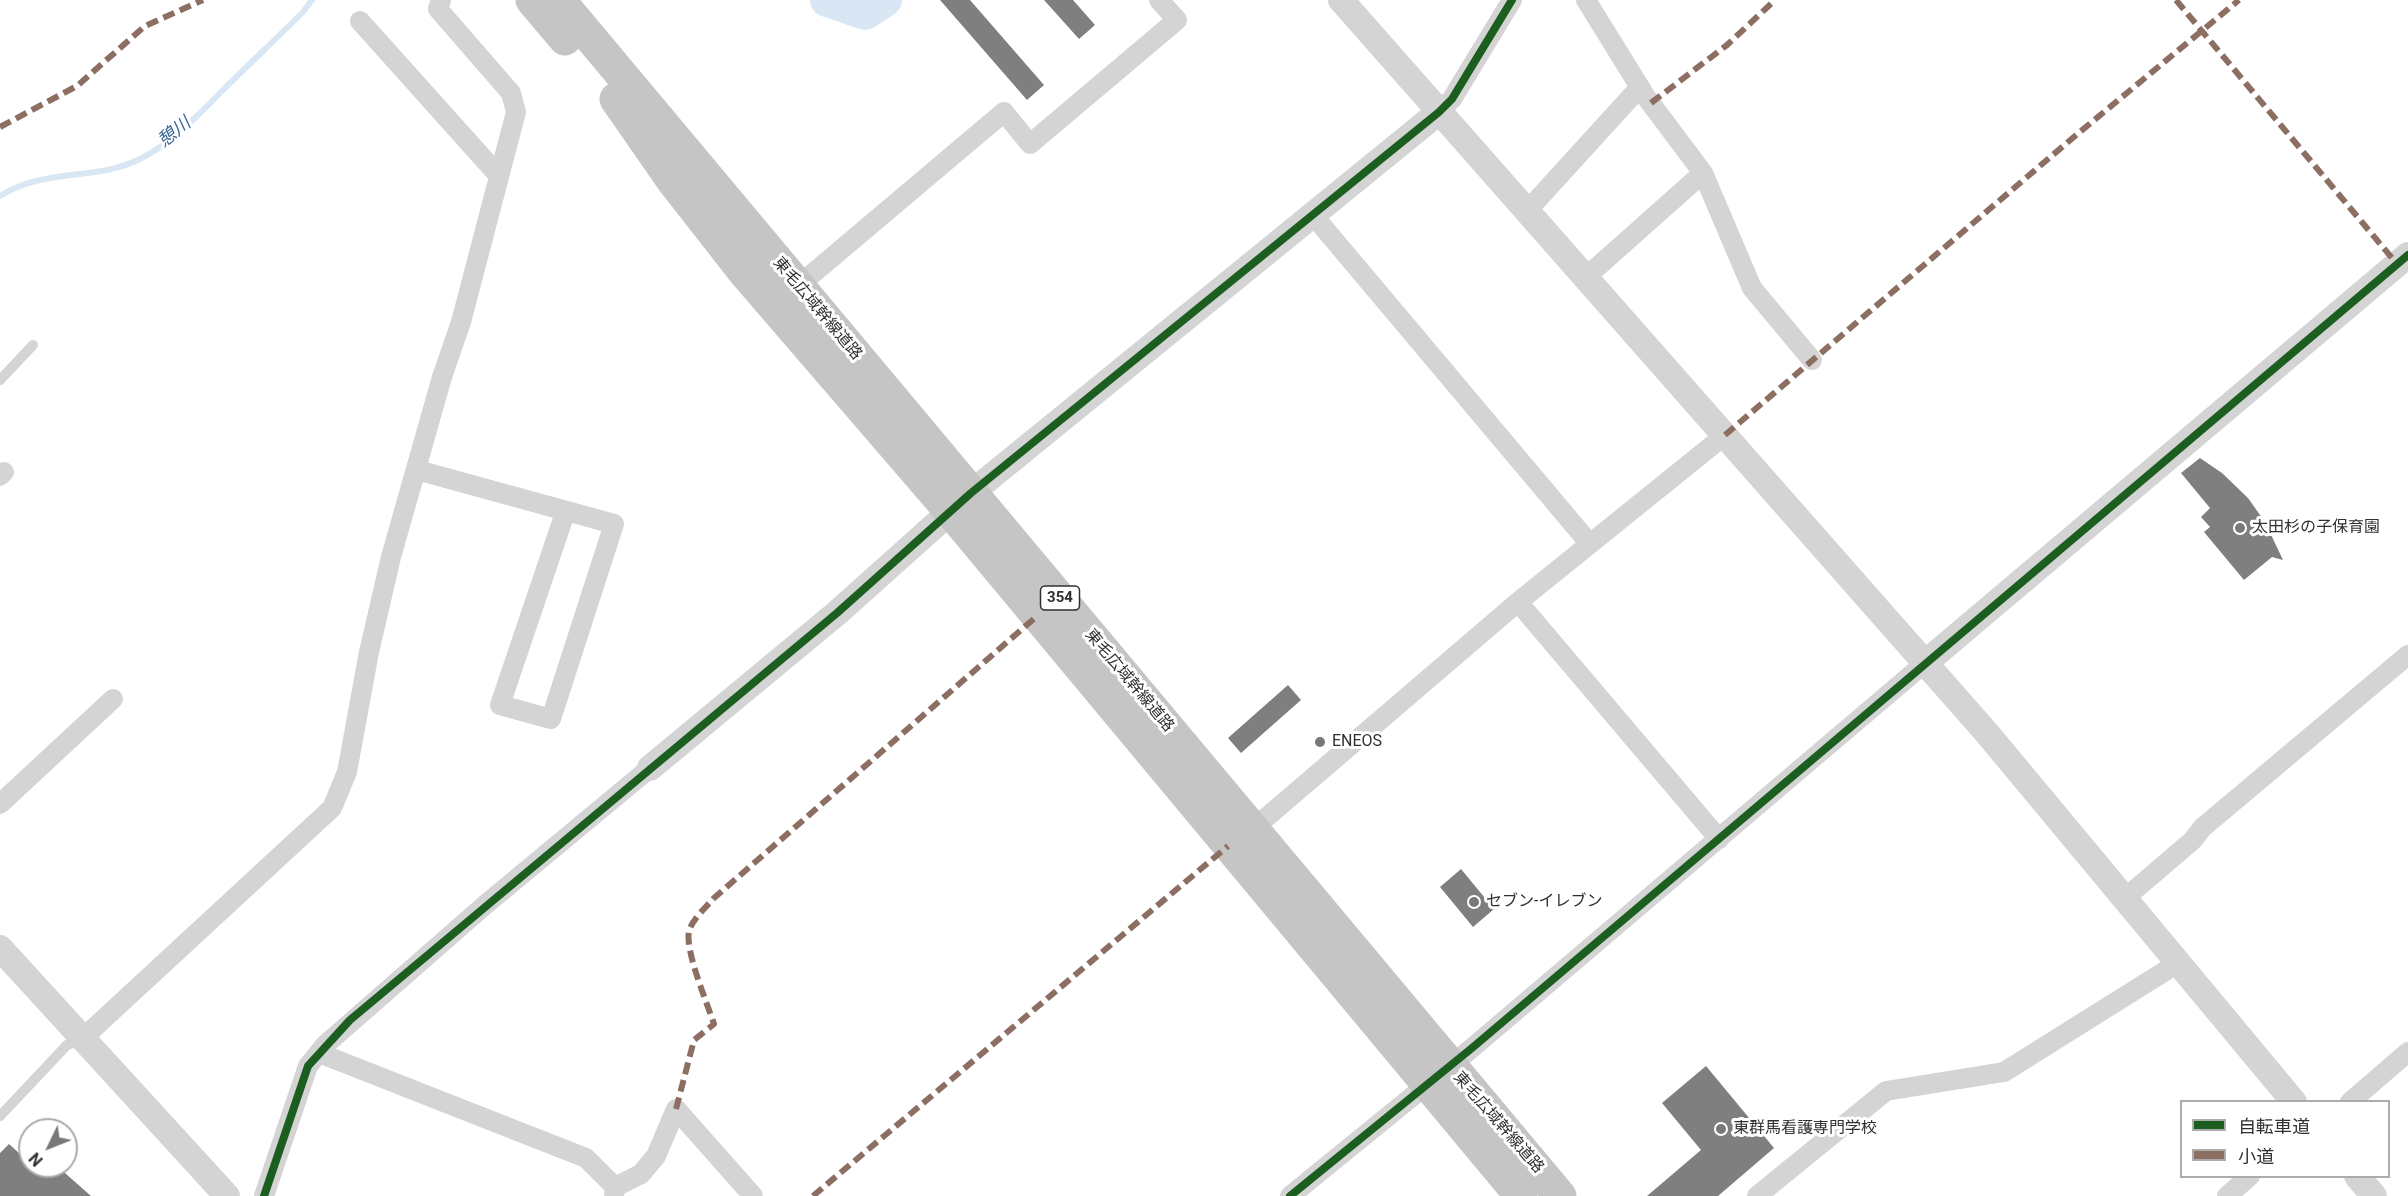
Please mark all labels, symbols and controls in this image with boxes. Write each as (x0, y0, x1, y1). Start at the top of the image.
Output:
water label: 憩川 (154, 113, 196, 153)
street label: 東毛広域幹線道路 (769, 254, 865, 364)
place label: 太田杉の子保育園 (2252, 518, 2380, 538)
marker: 太田杉の子保育園 (2233, 521, 2247, 535)
road number: 354 (1040, 586, 1080, 610)
street label: 東毛広域幹線道路 (1081, 626, 1177, 736)
place label: ENEOS (1332, 732, 1382, 752)
marker: ENEOS (1313, 735, 1327, 749)
place label: セブン-イレブン (1486, 892, 1602, 912)
marker: セブン-イレブン (1467, 895, 1481, 909)
street label: 東毛広域幹線道路 (1449, 1068, 1547, 1178)
legend (2180, 1100, 2390, 1178)
text: 自転車道 (2238, 1116, 2310, 1137)
north arrow (18, 1118, 78, 1178)
place label: 東群馬看護専門学校 (1733, 1119, 1877, 1139)
marker: 東群馬看護専門学校 (1714, 1122, 1728, 1136)
text: 小道 (2238, 1146, 2274, 1167)
text: N (25, 1149, 47, 1170)

